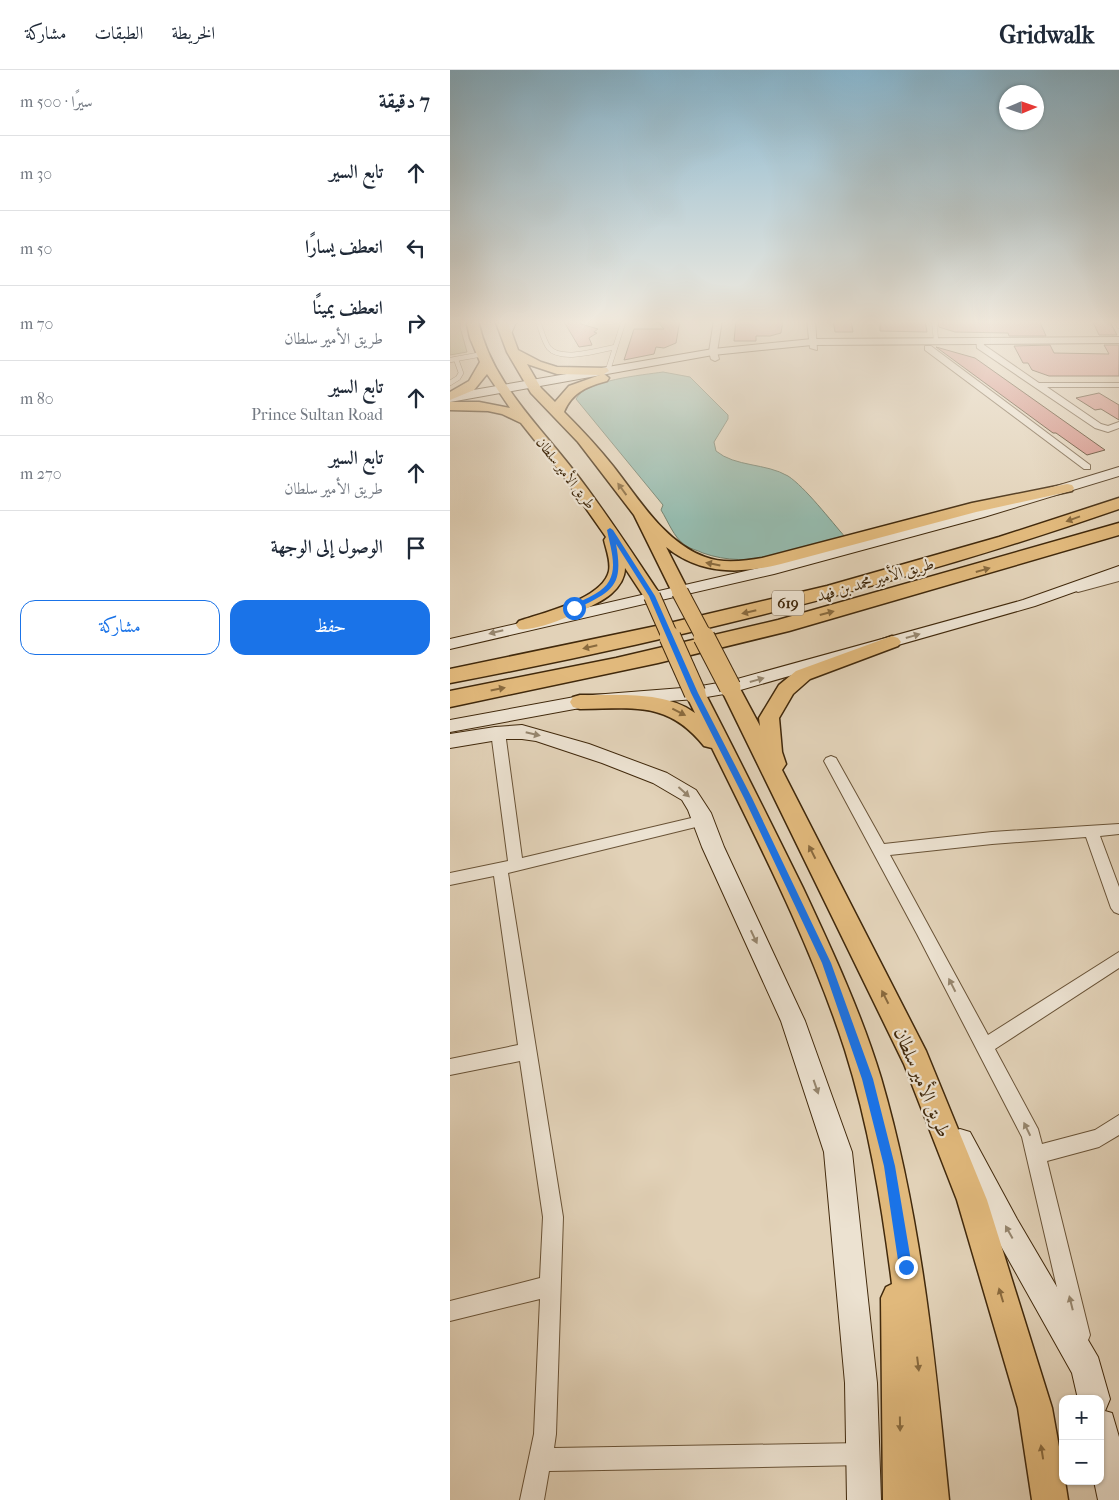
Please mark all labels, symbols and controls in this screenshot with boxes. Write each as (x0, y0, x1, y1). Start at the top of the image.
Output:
text: Gridwalk (999, 21, 1094, 49)
text: مشاركة (25, 23, 66, 44)
text: الطبقات (94, 23, 143, 44)
text: الخريطة (171, 23, 215, 44)
north arrow (999, 85, 1044, 130)
text: 7 دقيقة (379, 89, 430, 113)
text: سيرًا · 500 m (20, 92, 93, 111)
icon: ahead (402, 159, 430, 187)
text: تابع السير (329, 161, 383, 183)
text: 30 m (20, 164, 52, 183)
icon: left (402, 234, 430, 262)
text: انعطف يسارًا (305, 236, 383, 258)
text: 50 m (20, 239, 52, 258)
text: انعطف يمينًا (313, 297, 383, 319)
icon: right (402, 309, 430, 337)
text: 70 m (20, 314, 53, 333)
text: طريق الأمير سلطان (284, 329, 383, 348)
text: تابع السير (329, 376, 383, 398)
icon: ahead (402, 384, 430, 412)
text: 80 m (20, 389, 54, 408)
text: Prince Sultan Road (251, 405, 383, 424)
street label: طريق الأمير سلطان (532, 433, 601, 513)
text: تابع السير (329, 447, 383, 469)
icon: ahead (402, 459, 430, 487)
text: 270 m (20, 464, 61, 483)
text: طريق الأمير سلطان (284, 479, 383, 498)
one-way arrow (617, 482, 627, 495)
one-way arrow (1065, 515, 1080, 523)
icon: arrive (402, 534, 430, 562)
text: الوصول إلى الوجهة (271, 536, 383, 558)
street label: طريق الأمير محمد بن فهد (814, 552, 936, 606)
one-way arrow (706, 560, 721, 568)
one-way arrow (976, 566, 991, 574)
road number: 619 (772, 590, 804, 616)
route start (563, 597, 586, 620)
button: مشاركة (20, 600, 220, 655)
button: حفظ (230, 600, 430, 655)
one-way arrow (741, 608, 756, 616)
one-way arrow (819, 609, 834, 617)
one-way arrow (489, 628, 504, 636)
one-way arrow (906, 631, 921, 639)
one-way arrow (583, 643, 598, 651)
one-way arrow (750, 675, 765, 683)
one-way arrow (490, 685, 505, 693)
one-way arrow (672, 708, 687, 716)
one-way arrow (525, 730, 540, 738)
one-way arrow (677, 786, 690, 797)
one-way arrow (808, 845, 816, 859)
one-way arrow (751, 930, 759, 944)
one-way arrow (948, 978, 956, 992)
one-way arrow (880, 990, 889, 1005)
street label: طريق الأمير سلطان (888, 1023, 958, 1141)
one-way arrow (812, 1080, 820, 1095)
one-way arrow (1023, 1122, 1031, 1136)
one-way arrow (1004, 1225, 1013, 1238)
route end (895, 1256, 918, 1279)
one-way arrow (996, 1287, 1004, 1302)
one-way arrow (1067, 1296, 1075, 1311)
one-way arrow (914, 1357, 922, 1373)
map controls (1059, 1395, 1104, 1485)
button: + (1059, 1395, 1104, 1440)
one-way arrow (896, 1416, 904, 1432)
button: − (1059, 1440, 1104, 1485)
one-way arrow (1037, 1444, 1045, 1460)

